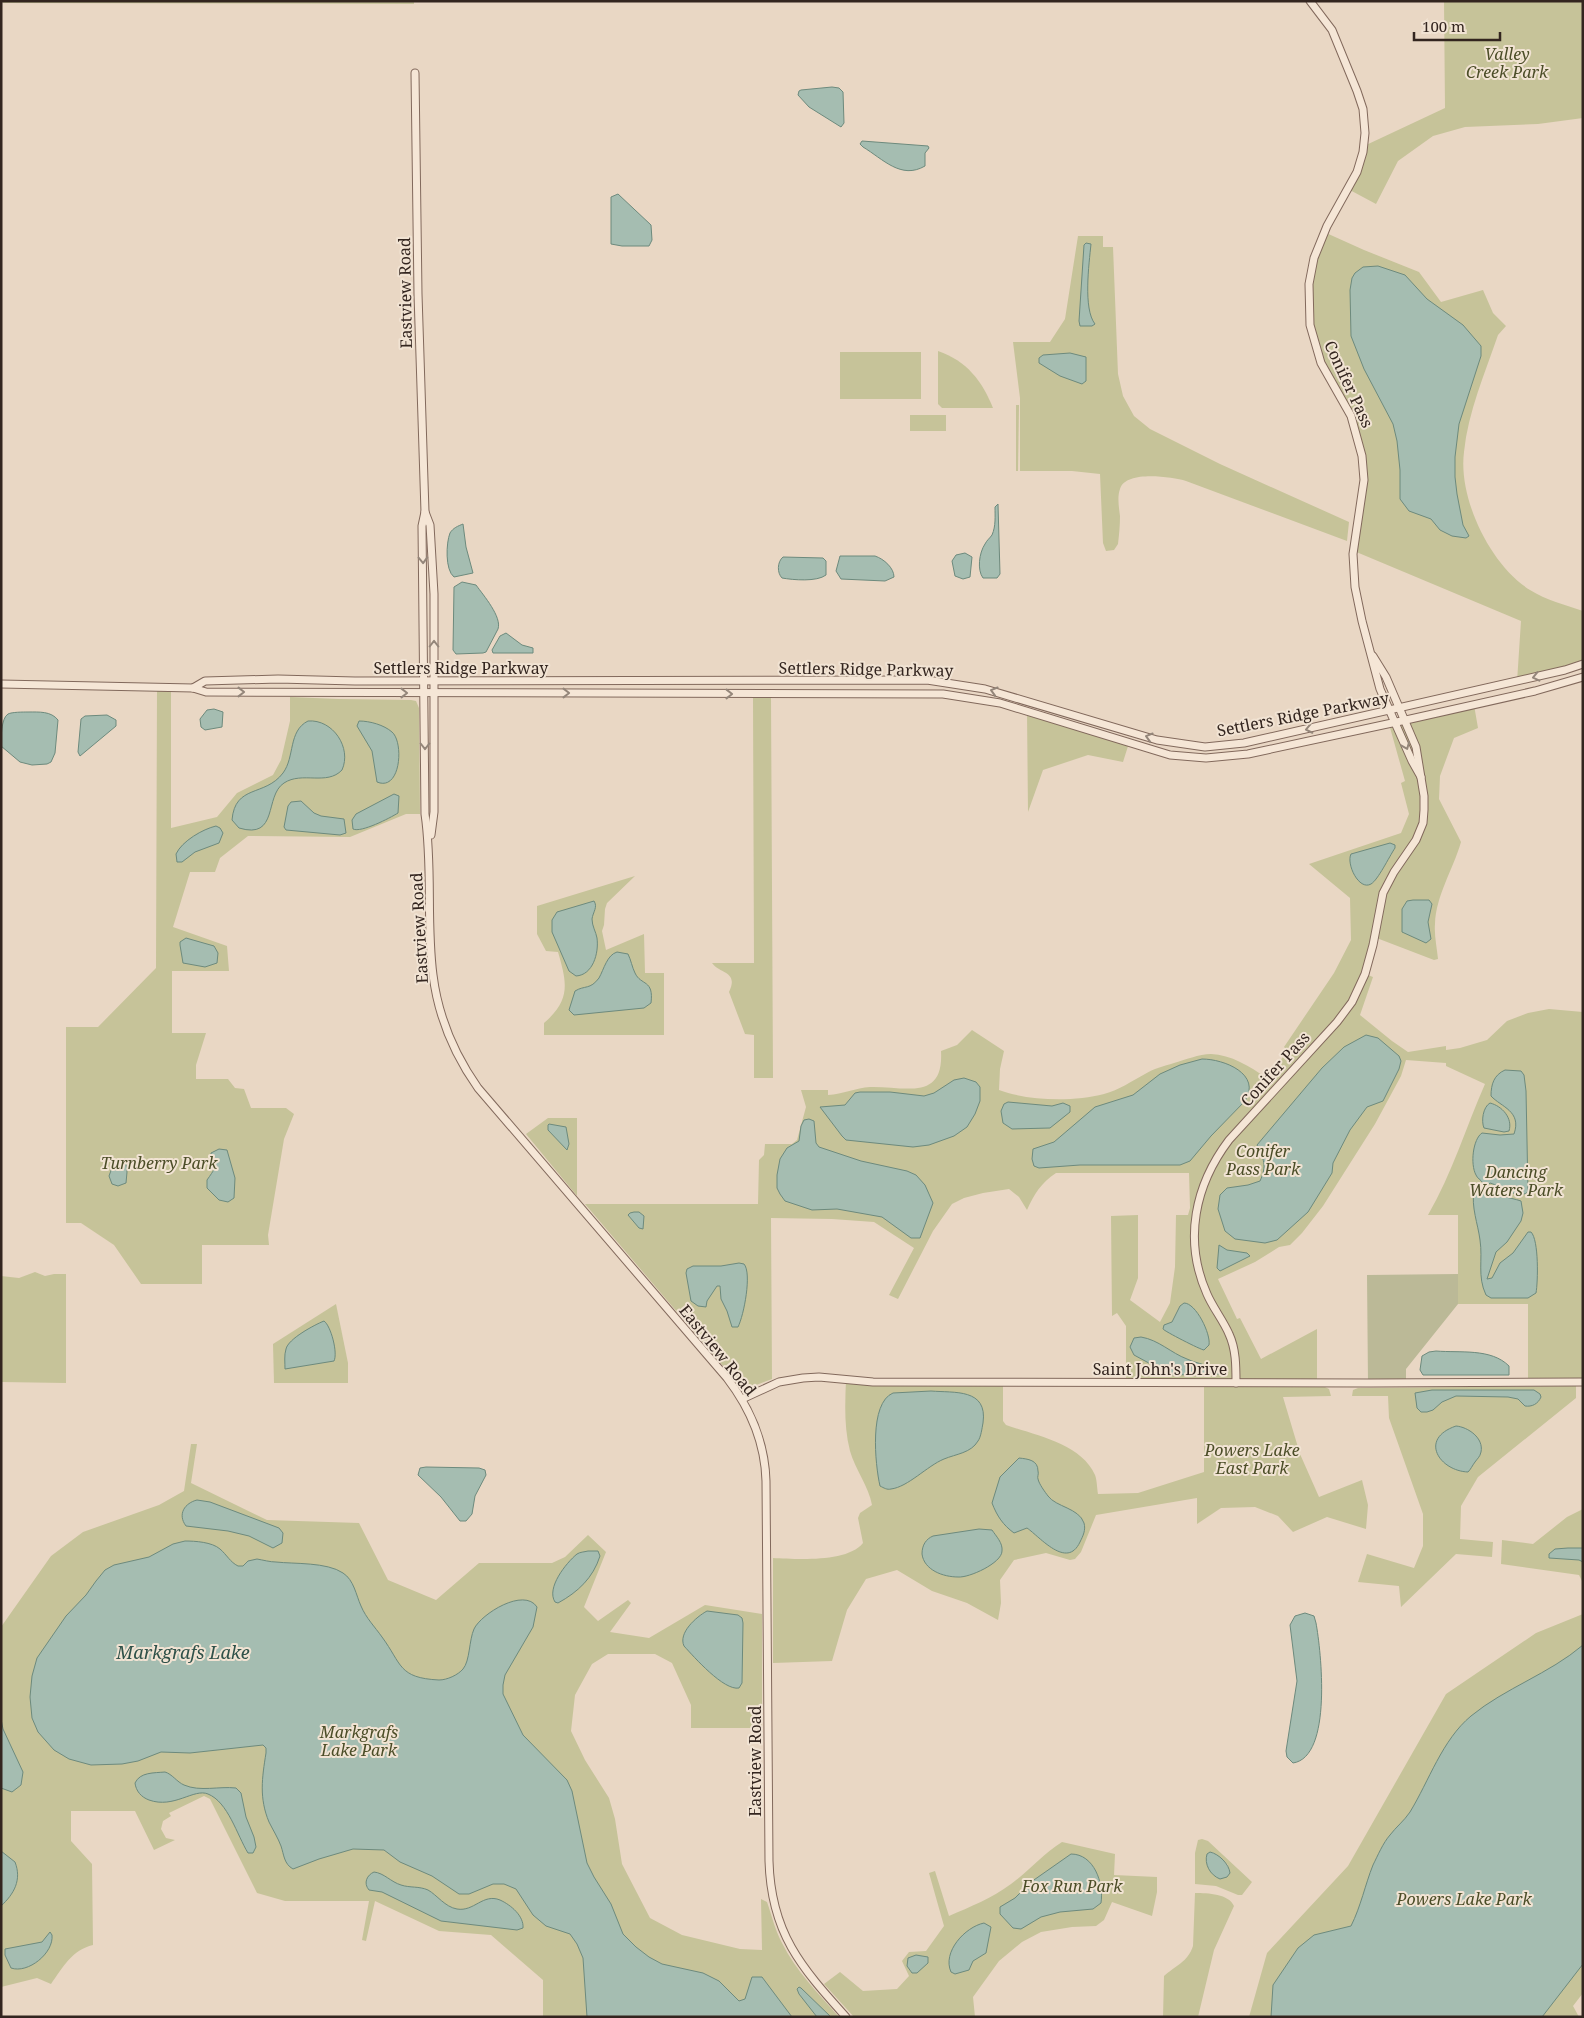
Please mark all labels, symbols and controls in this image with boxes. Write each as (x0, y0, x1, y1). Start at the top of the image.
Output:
scale bar (1414, 10, 1500, 42)
text: 100 m (1422, 16, 1465, 36)
park label: Valley Creek Park (1466, 43, 1549, 83)
street label: Eastview Road (393, 237, 417, 349)
street label: Conifer Pass (1319, 337, 1379, 431)
one-way arrow (418, 556, 429, 564)
one-way arrow (429, 640, 439, 648)
street label: Settlers Ridge Parkway (778, 656, 955, 682)
street label: Settlers Ridge Parkway (374, 657, 549, 679)
one-way arrow (1532, 671, 1540, 682)
one-way arrow (990, 686, 998, 696)
street label: Settlers Ridge Parkway (1215, 686, 1392, 741)
one-way arrow (238, 687, 246, 697)
one-way arrow (400, 688, 408, 698)
one-way arrow (563, 688, 571, 699)
one-way arrow (726, 689, 733, 699)
one-way arrow (1305, 723, 1314, 734)
one-way arrow (1146, 733, 1154, 743)
one-way arrow (1399, 741, 1410, 750)
one-way arrow (420, 742, 430, 750)
street label: Eastview Road (405, 872, 433, 984)
street label: Conifer Pass (1235, 1027, 1315, 1111)
park label: Conifer Pass Park (1225, 1140, 1301, 1180)
park label: Turnberry Park (101, 1152, 218, 1174)
park label: Dancing Waters Park (1469, 1161, 1564, 1201)
street label: Eastview Road (674, 1300, 762, 1400)
street label: Saint John's Drive (1093, 1358, 1227, 1380)
park label: Powers Lake East Park (1203, 1439, 1300, 1479)
water label: Markgrafs Lake (115, 1640, 250, 1664)
street label: Eastview Road (744, 1705, 766, 1817)
park label: Markgrafs Lake Park (319, 1721, 398, 1761)
park label: Fox Run Park (1021, 1875, 1123, 1897)
park label: Powers Lake Park (1395, 1888, 1532, 1910)

